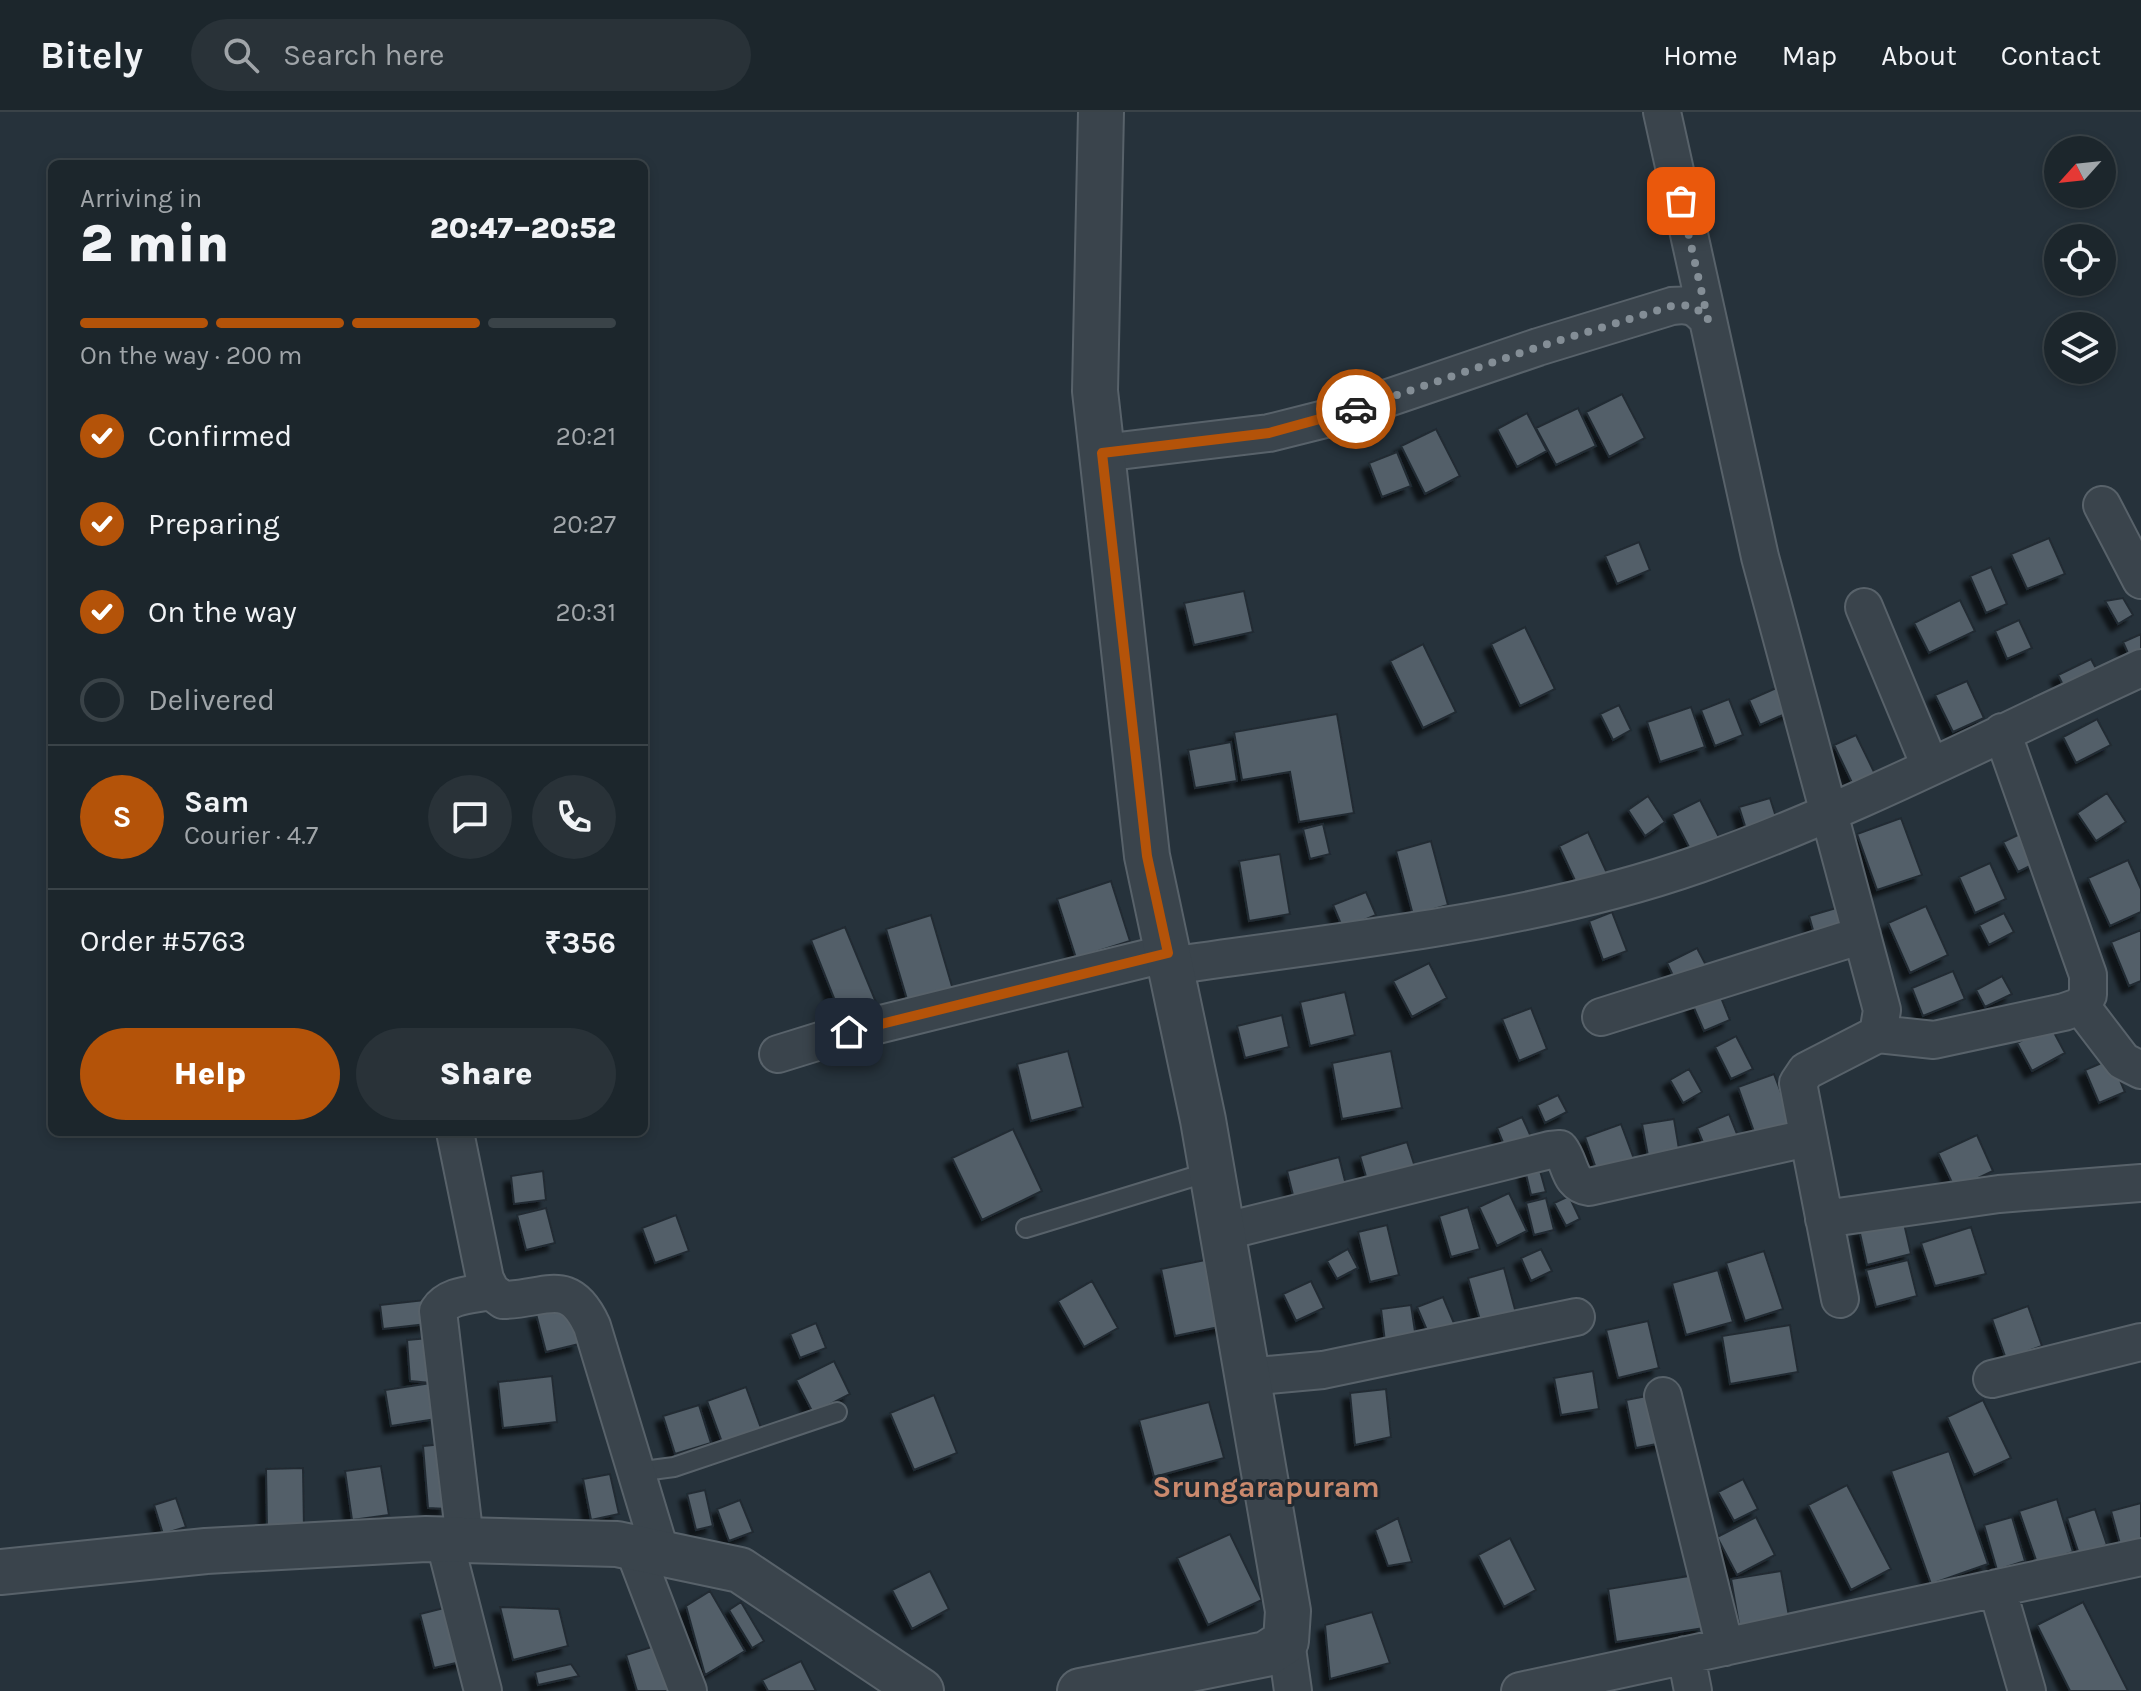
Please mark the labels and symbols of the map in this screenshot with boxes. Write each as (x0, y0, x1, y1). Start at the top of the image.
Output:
north arrow (2044, 136, 2116, 208)
pin (1647, 167, 1715, 235)
courier (1316, 369, 1396, 449)
pin (815, 998, 883, 1066)
district label: Srungarapuram (1152, 1469, 1380, 1505)

